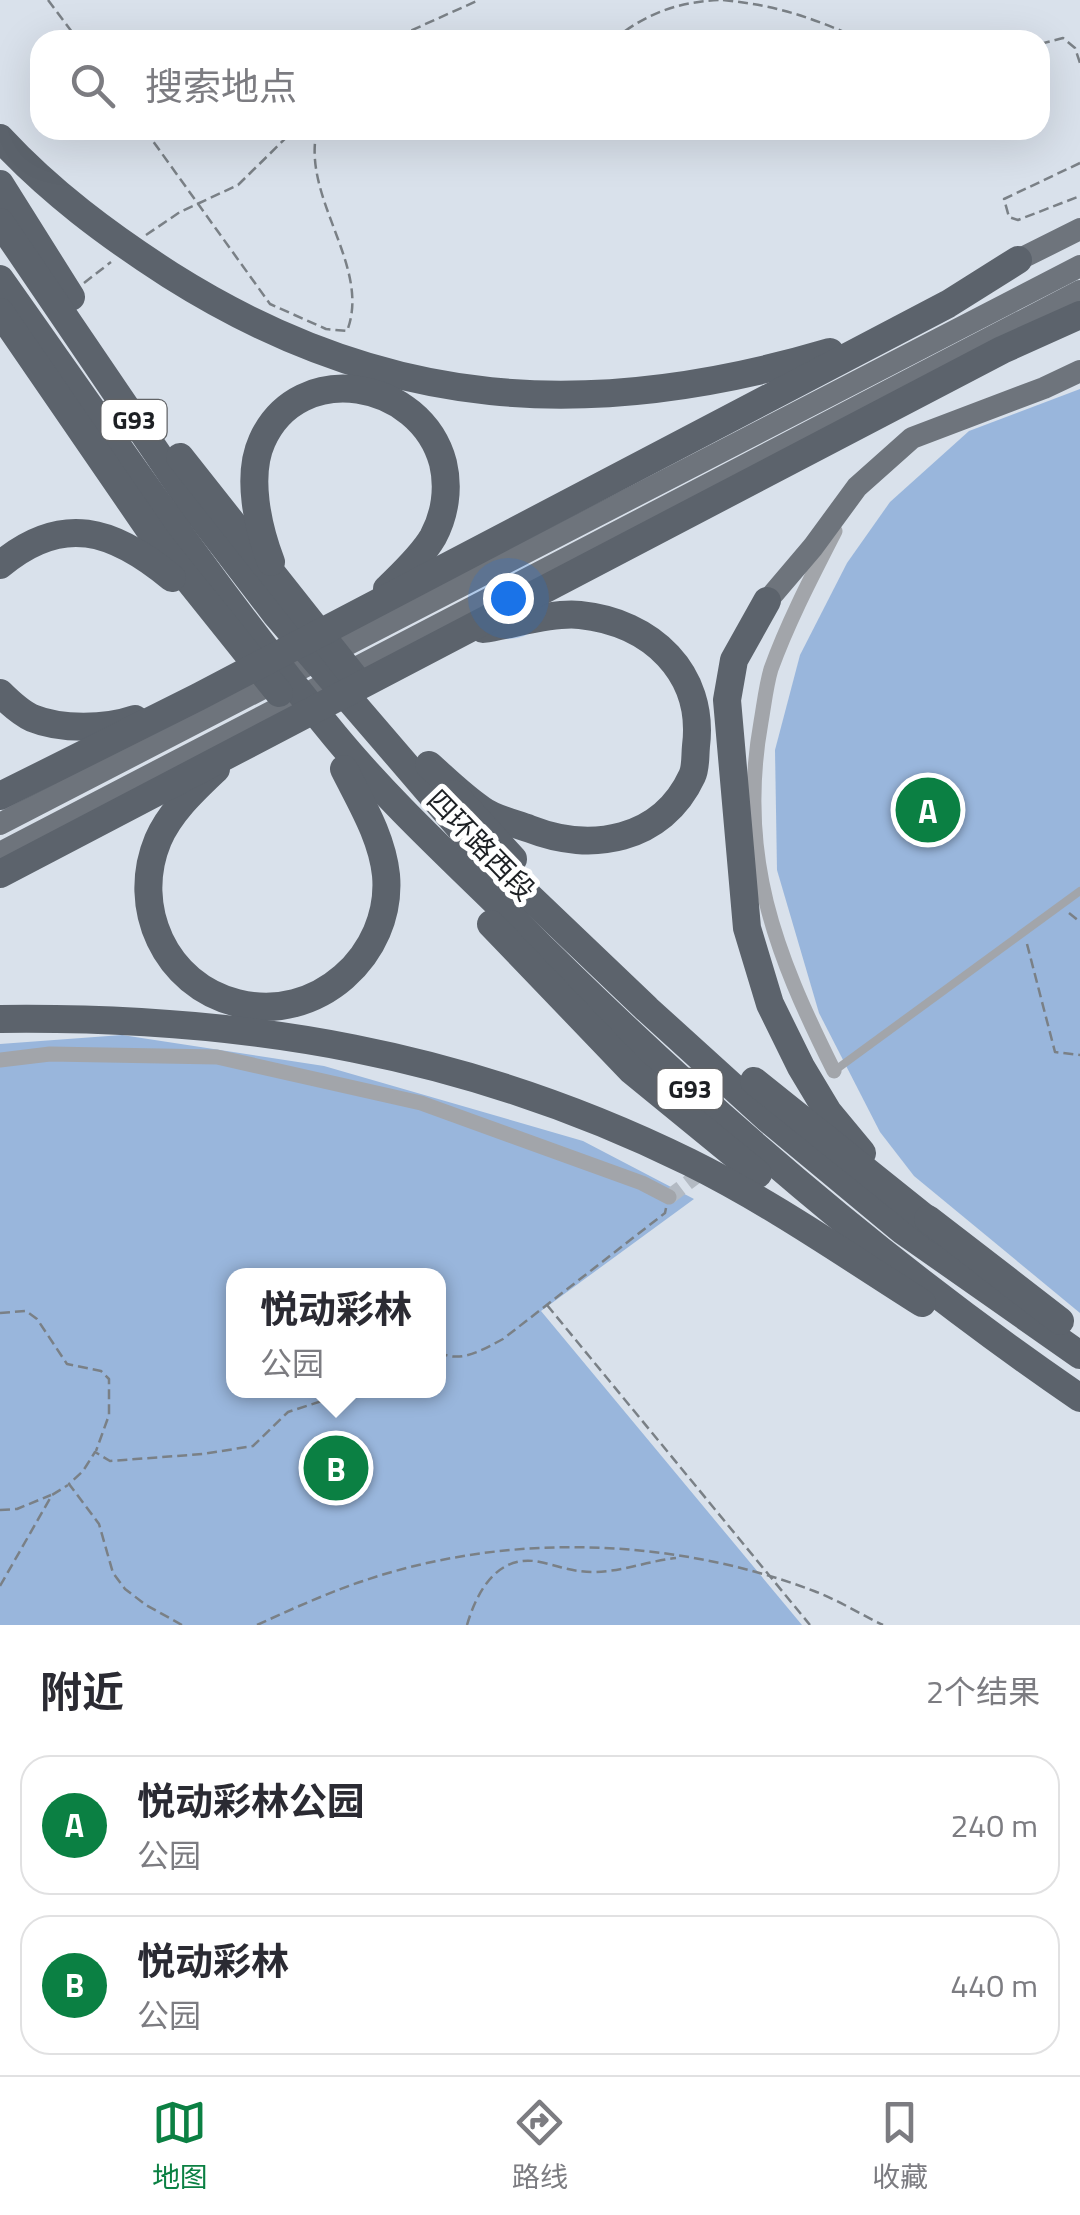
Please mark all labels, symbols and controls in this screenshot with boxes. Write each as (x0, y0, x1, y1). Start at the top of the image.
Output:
search box (30, 30, 1050, 140)
text: 搜索地点 (145, 57, 297, 115)
icon: search (65, 58, 120, 113)
road number: G93 (102, 400, 166, 440)
your location (483, 573, 534, 624)
pin: A (896, 772, 960, 848)
street label: 四环路西段 (417, 779, 545, 910)
road number: G93 (658, 1069, 722, 1109)
popup (226, 1268, 446, 1398)
text: 悦动彩林 (260, 1280, 412, 1338)
text: 公园 (260, 1339, 324, 1387)
pin: B (304, 1430, 368, 1506)
text: 附近 (40, 1659, 124, 1723)
text: 2个结果 (926, 1667, 1040, 1715)
text: 悦动彩林公园 (137, 1772, 365, 1830)
text: A (65, 1801, 84, 1849)
text: 240 m (950, 1801, 1038, 1849)
text: 公园 (137, 1831, 201, 1879)
text: 悦动彩林 (137, 1932, 289, 1990)
text: B (65, 1961, 84, 2009)
text: 440 m (950, 1961, 1038, 2009)
text: 公园 (137, 1991, 201, 2039)
tab: 地图 (152, 2095, 208, 2198)
tab: 路线 (512, 2095, 568, 2198)
tab: 收藏 (872, 2095, 928, 2198)

